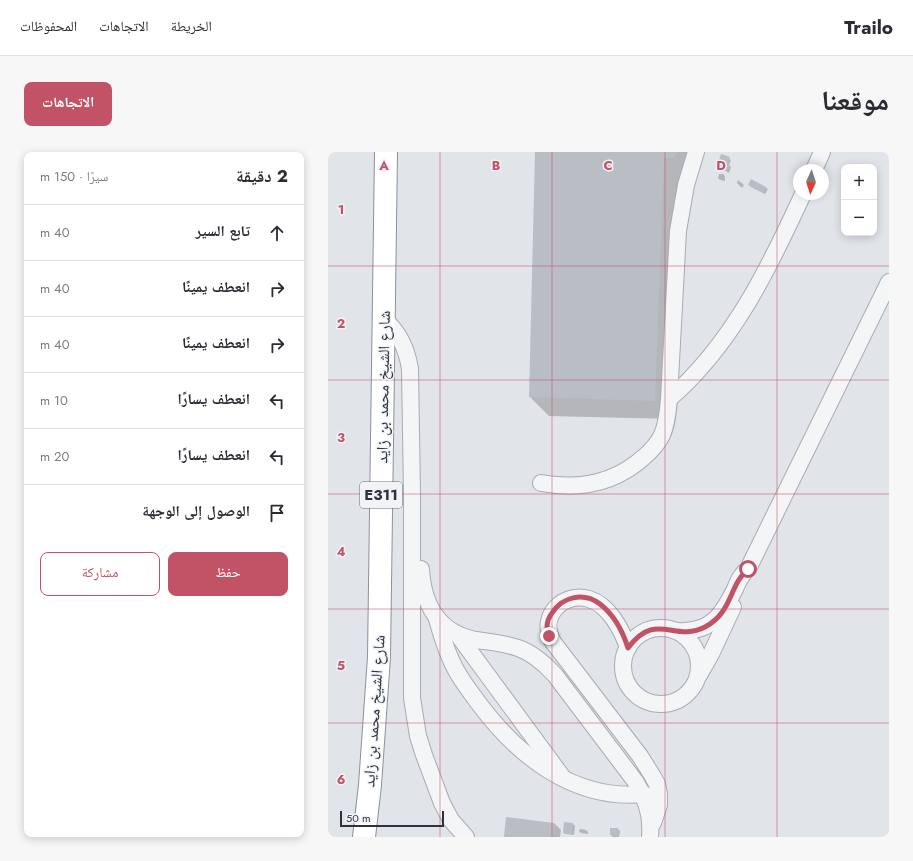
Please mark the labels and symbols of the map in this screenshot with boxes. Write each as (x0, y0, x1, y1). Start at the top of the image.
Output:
text: A (378, 156, 389, 175)
text: B (492, 156, 501, 175)
text: C (603, 156, 613, 175)
text: D (716, 156, 726, 175)
north arrow (793, 164, 829, 200)
text: 1 (338, 200, 344, 219)
street label: شارع الشيخ محمد بن زايد (370, 310, 396, 464)
text: 2 (337, 314, 345, 333)
text: 3 (337, 428, 345, 447)
road number: E311 (360, 482, 402, 508)
text: 4 (336, 542, 346, 561)
route start (739, 560, 757, 578)
route end (540, 627, 558, 645)
street label: شارع الشيخ محمد بن زايد (357, 634, 391, 788)
text: 5 (337, 656, 345, 675)
text: 6 (337, 770, 346, 789)
scale bar (340, 809, 444, 828)

